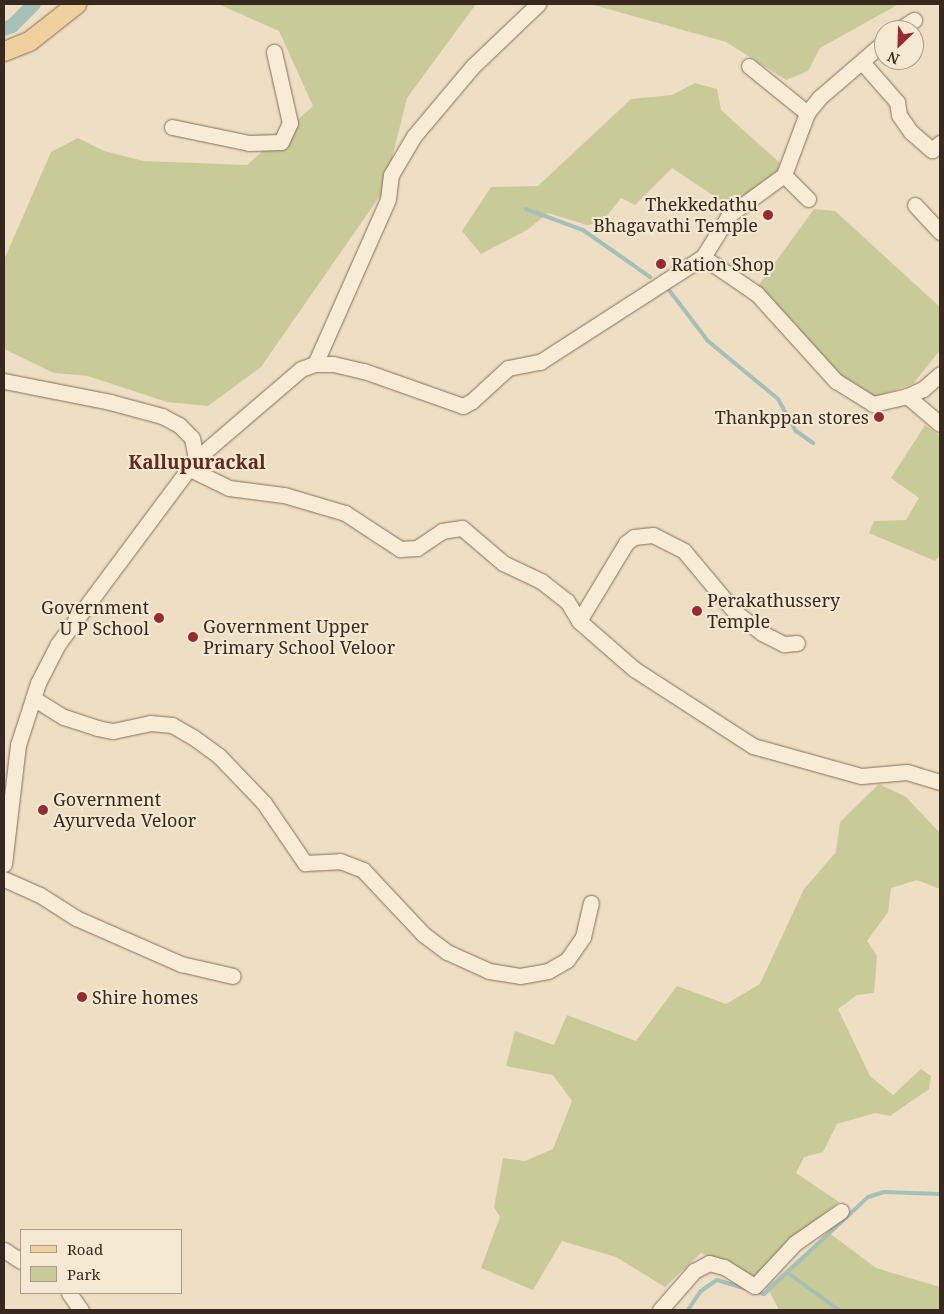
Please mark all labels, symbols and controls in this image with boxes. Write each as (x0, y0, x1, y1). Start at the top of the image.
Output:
north arrow (874, 20, 924, 70)
text: N (884, 47, 902, 69)
place label: Thekkedathu Bhagavathi Temple (593, 194, 758, 236)
marker: Thekkedathu Bhagavathi Temple (762, 209, 774, 221)
place label: Ration Shop (671, 253, 774, 275)
marker: Ration Shop (655, 258, 667, 270)
place label: Thankppan stores (715, 406, 869, 428)
marker: Thankppan stores (873, 411, 885, 423)
district label: Kallupurackal (128, 452, 266, 474)
place label: Perakathussery Temple (707, 590, 840, 632)
place label: Government U P School (41, 597, 149, 640)
marker: Perakathussery Temple (691, 605, 703, 617)
marker: Government U P School (153, 612, 165, 624)
place label: Government Upper Primary School Veloor (203, 616, 395, 659)
marker: Government Upper Primary School Veloor (187, 631, 199, 643)
place label: Government Ayurveda Veloor (53, 789, 196, 832)
marker: Government Ayurveda Veloor (37, 804, 49, 816)
place label: Shire homes (92, 986, 198, 1008)
marker: Shire homes (76, 991, 88, 1003)
legend (20, 1229, 182, 1294)
text: Road (67, 1239, 103, 1259)
text: Park (67, 1264, 100, 1284)

